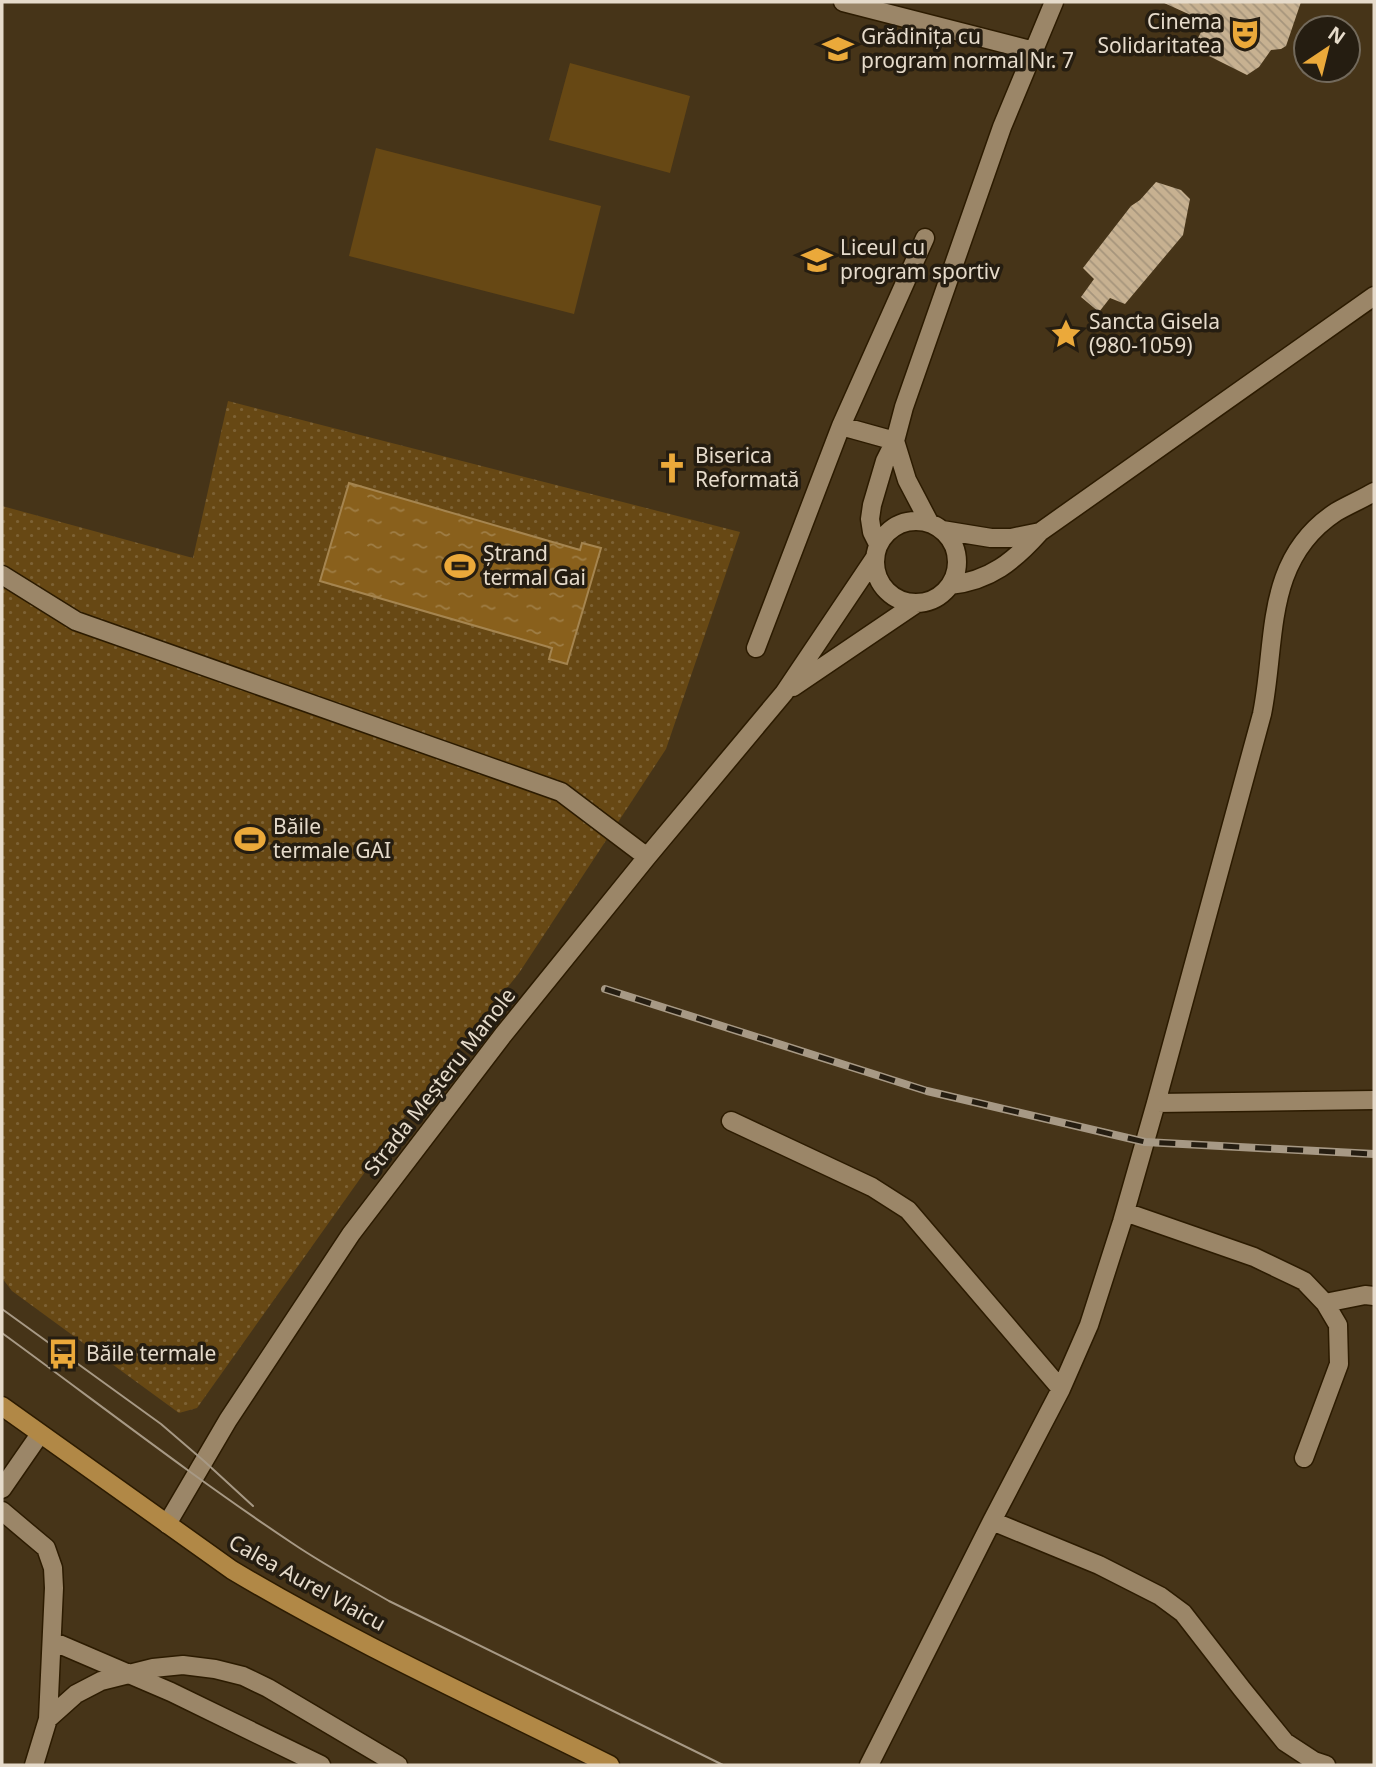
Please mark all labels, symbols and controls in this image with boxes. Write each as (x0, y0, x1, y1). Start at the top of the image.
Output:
place label: Cinema Solidaritatea (1098, 7, 1222, 59)
north arrow (1292, 14, 1362, 84)
theatre icon: Cinema Solidaritatea (1228, 17, 1262, 51)
text: N (1323, 20, 1351, 50)
place label: Grădinița cu program normal Nr. 7 (861, 22, 1074, 74)
school or university icon: Grădinița cu program normal Nr. 7 (821, 32, 855, 66)
place label: Liceul cu program sportiv (840, 233, 1000, 285)
school or university icon: Liceul cu program sportiv (800, 243, 834, 277)
place label: Sancta Gisela (980-1059) (1089, 307, 1220, 359)
place icon: Sancta Gisela (980-1059) (1049, 317, 1083, 351)
place label: Biserica Reformată (695, 441, 799, 493)
church icon: Biserica Reformată (655, 451, 689, 485)
place label: Ștrand termal Gai (483, 539, 586, 591)
sports icon: Ștrand termal Gai (443, 549, 477, 583)
place label: Băile termale GAI (273, 812, 391, 864)
sports icon: Băile termale GAI (233, 822, 267, 856)
street label: Strada Meșteru Manole (357, 982, 521, 1181)
bus stop icon: Băile termale (46, 1337, 80, 1371)
place label: Băile termale (86, 1339, 216, 1367)
street label: Calea Aurel Vlaicu (224, 1527, 391, 1637)

